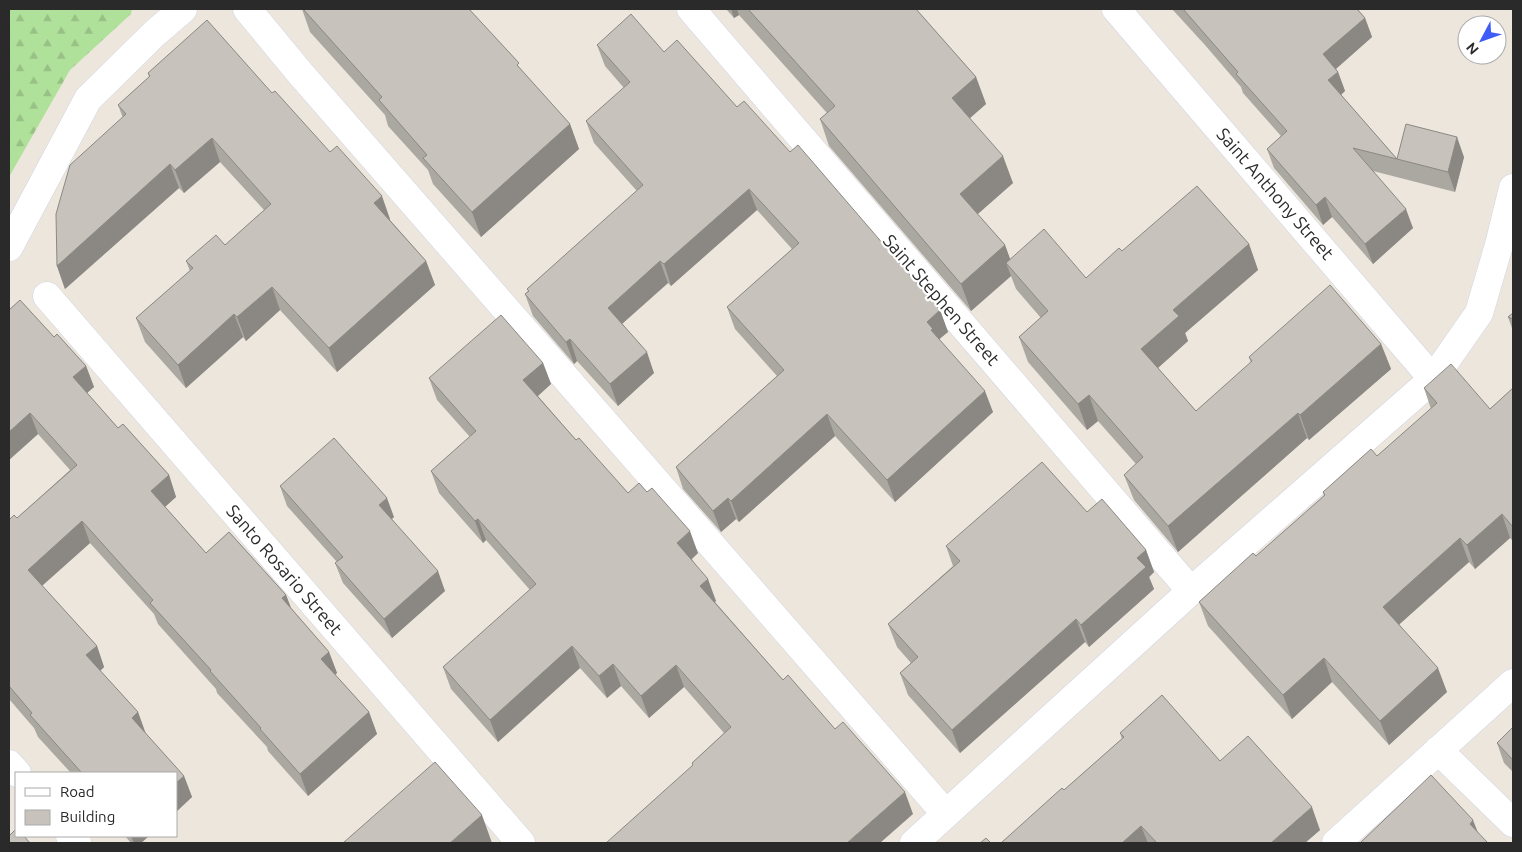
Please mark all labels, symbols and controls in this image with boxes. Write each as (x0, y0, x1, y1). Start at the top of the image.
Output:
north arrow (1457, 15, 1507, 65)
text: N (1463, 39, 1482, 58)
street label: Saint Anthony Street (1213, 124, 1338, 263)
street label: Saint Stephen Street (880, 230, 1004, 369)
street label: Santo Rosario Street (223, 500, 347, 638)
legend (15, 772, 178, 837)
text: Road (60, 783, 95, 800)
text: Building (60, 808, 115, 825)

